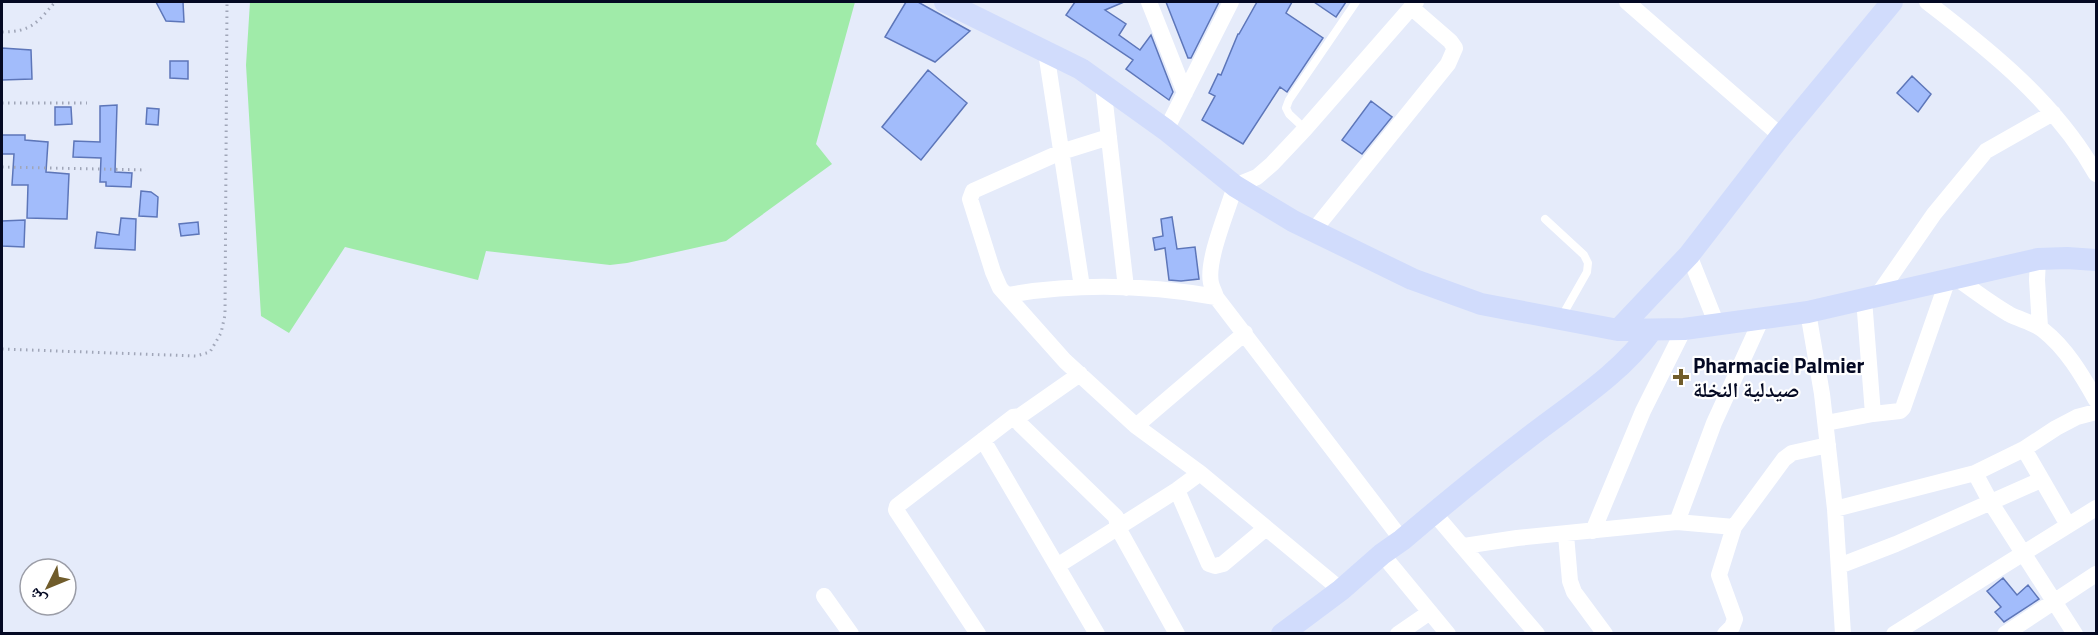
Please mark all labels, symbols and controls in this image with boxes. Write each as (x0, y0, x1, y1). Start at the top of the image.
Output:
place label: Pharmacie Palmier صيدلية النخلة (1693, 349, 1864, 405)
marker: Pharmacie Palmier صيدلية النخلة (1674, 370, 1688, 384)
north arrow (18, 557, 78, 617)
text: ش (22, 583, 52, 612)

